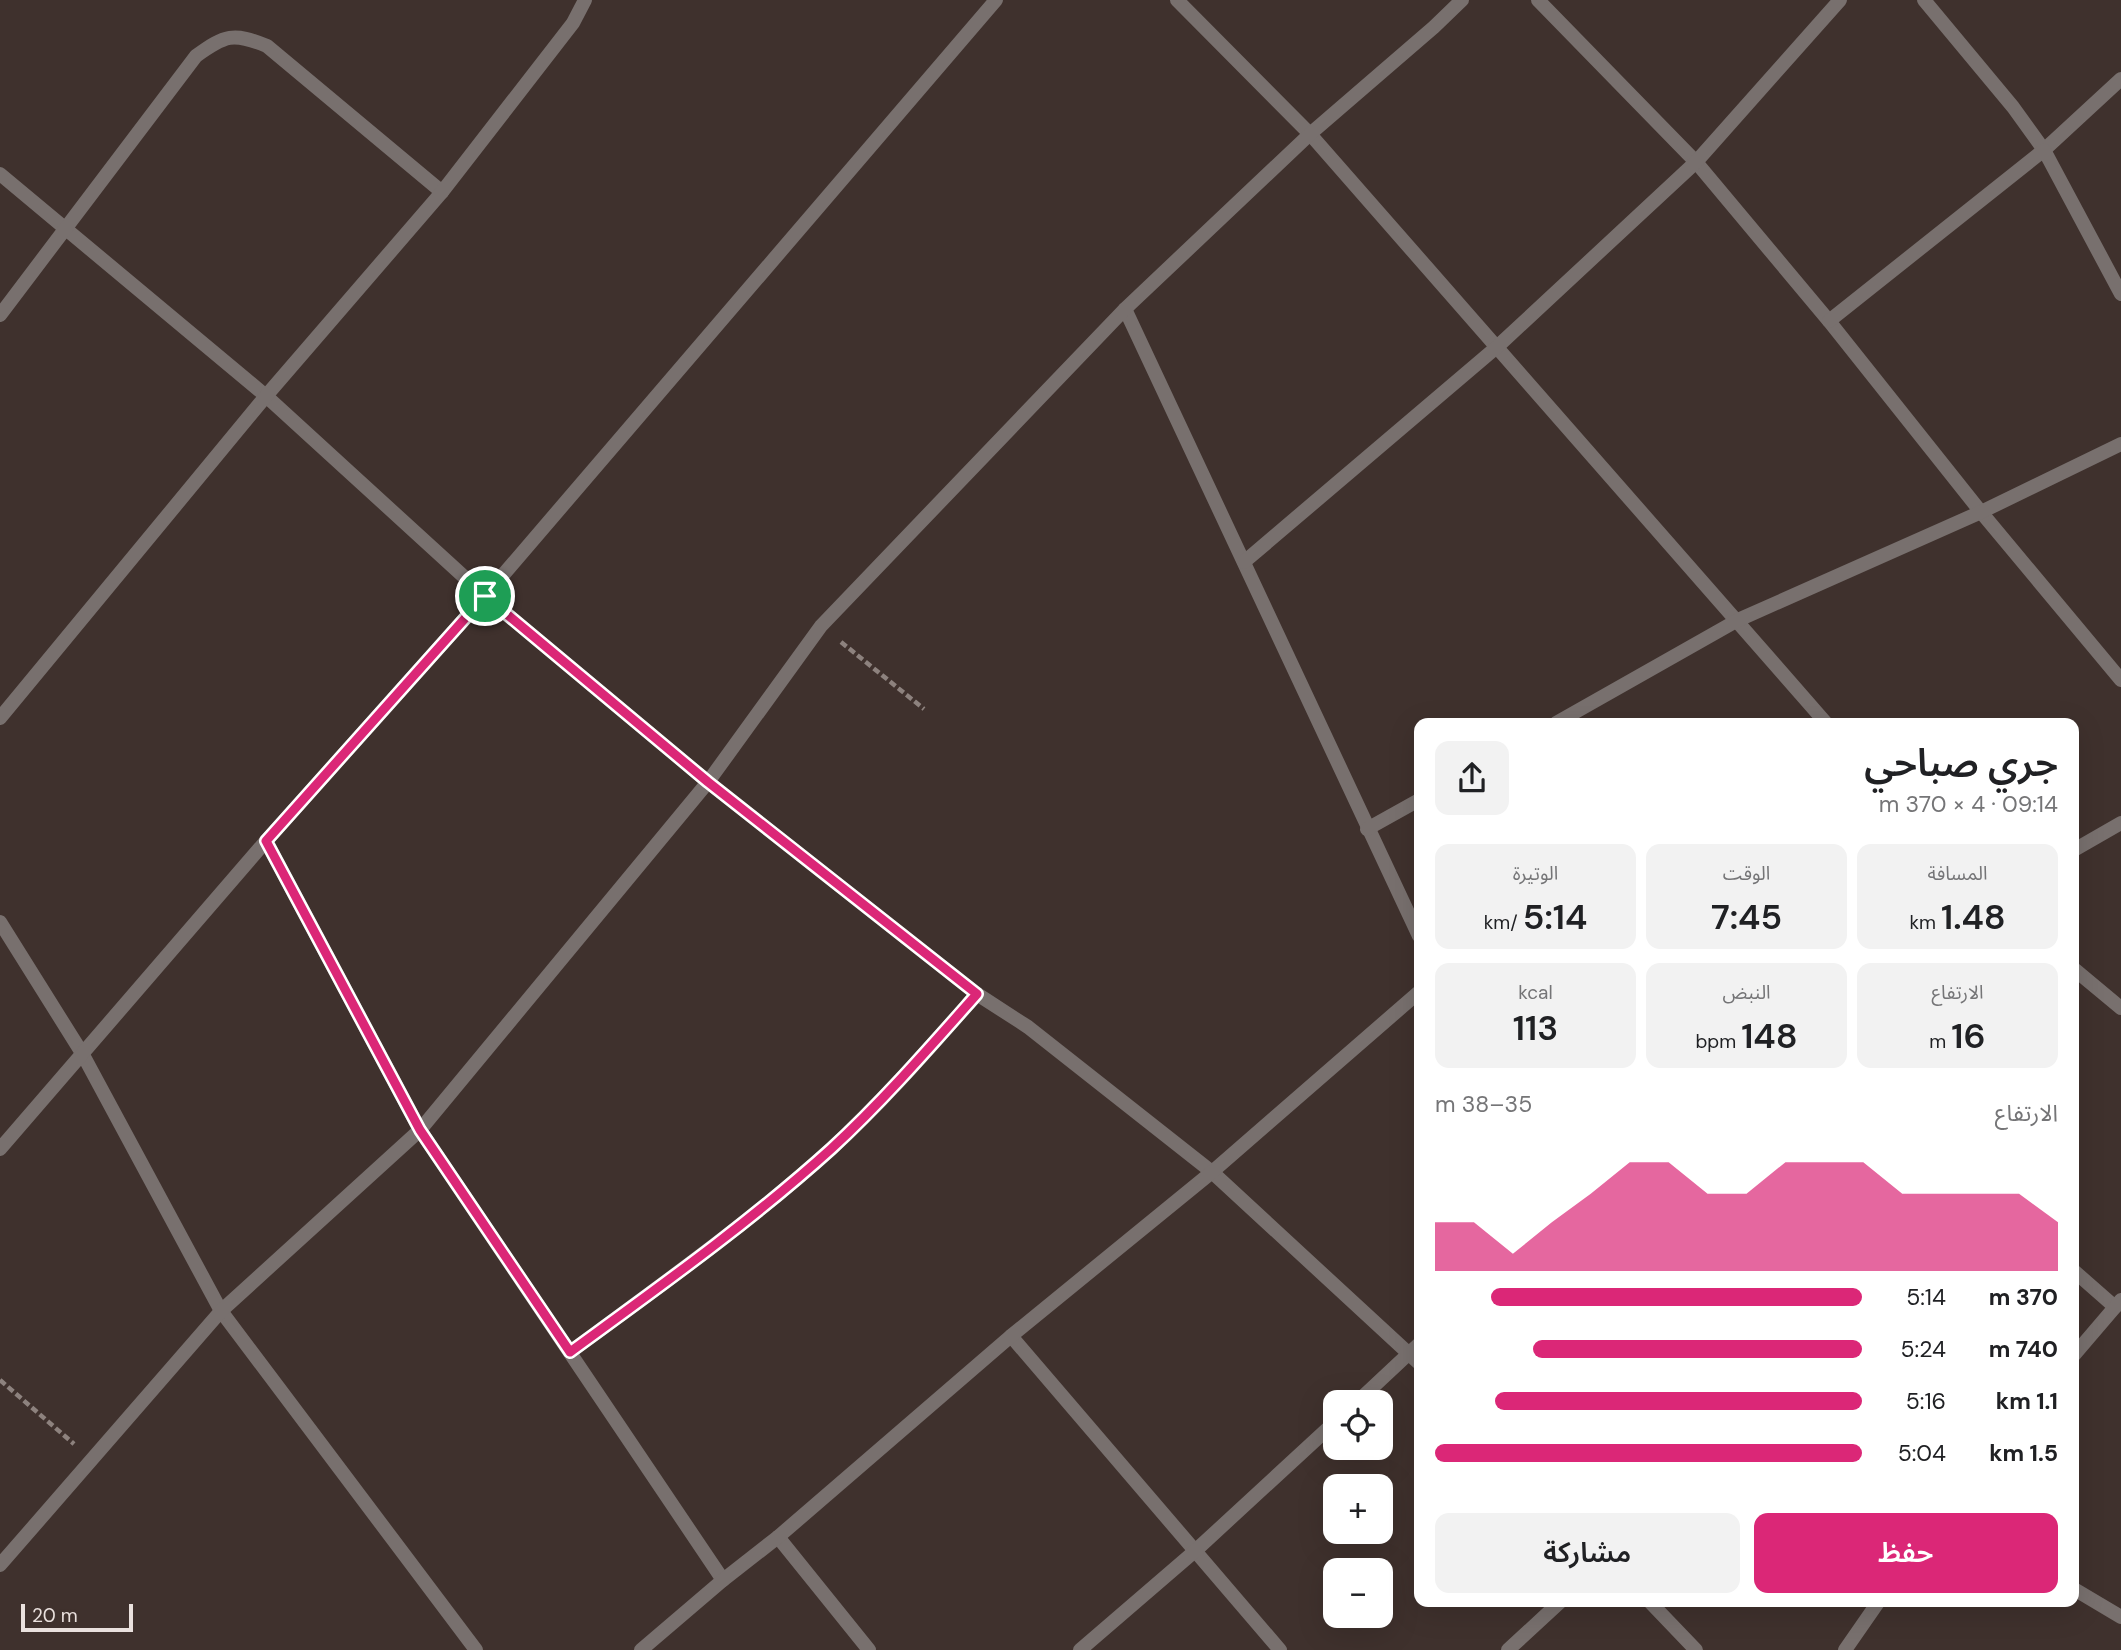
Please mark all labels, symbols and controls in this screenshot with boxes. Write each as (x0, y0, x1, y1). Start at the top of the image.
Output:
pin (455, 566, 515, 626)
icon: arrive (466, 577, 504, 615)
text: جري صباحي (1864, 738, 2058, 788)
button: share (1435, 741, 1509, 815)
text: 09:14 · 4 × 370 m (1879, 789, 2058, 819)
text: الوتيرة (1513, 861, 1558, 886)
text: الوقت (1723, 861, 1770, 886)
text: المسافة (1928, 861, 1987, 886)
text: 5:14 (1523, 894, 1587, 940)
text: 7:45 (1711, 894, 1782, 940)
text: 1.48 (1941, 894, 2006, 940)
text: /km (1484, 910, 1523, 935)
text: km (1909, 910, 1941, 935)
text: kcal (1518, 980, 1553, 1005)
text: النبض (1722, 980, 1771, 1005)
text: الارتفاع (1931, 980, 1984, 1005)
text: 113 (1513, 1005, 1558, 1051)
text: 148 (1741, 1013, 1798, 1059)
text: 16 (1951, 1013, 1986, 1059)
text: bpm (1695, 1029, 1741, 1054)
text: m (1929, 1029, 1951, 1054)
text: 35–38 m (1435, 1089, 1532, 1119)
text: الارتفاع (1995, 1098, 2058, 1128)
text: 5:14 (1906, 1282, 1946, 1312)
text: 370 m (1989, 1282, 2058, 1312)
text: 5:24 (1901, 1334, 1946, 1364)
text: 740 m (1989, 1334, 2058, 1364)
text: 5:16 (1906, 1386, 1946, 1416)
text: 1.1 km (1996, 1386, 2058, 1416)
map controls (1323, 1390, 1393, 1628)
button: locate (1323, 1390, 1393, 1460)
text: 5:04 (1898, 1438, 1946, 1468)
text: 1.5 km (1989, 1438, 2058, 1468)
button: + (1323, 1474, 1393, 1544)
button: مشاركة (1435, 1513, 1740, 1593)
button: حفظ (1754, 1513, 2058, 1593)
button: − (1323, 1558, 1393, 1628)
scale bar (21, 1601, 133, 1633)
text: 20 m (32, 1603, 78, 1628)

